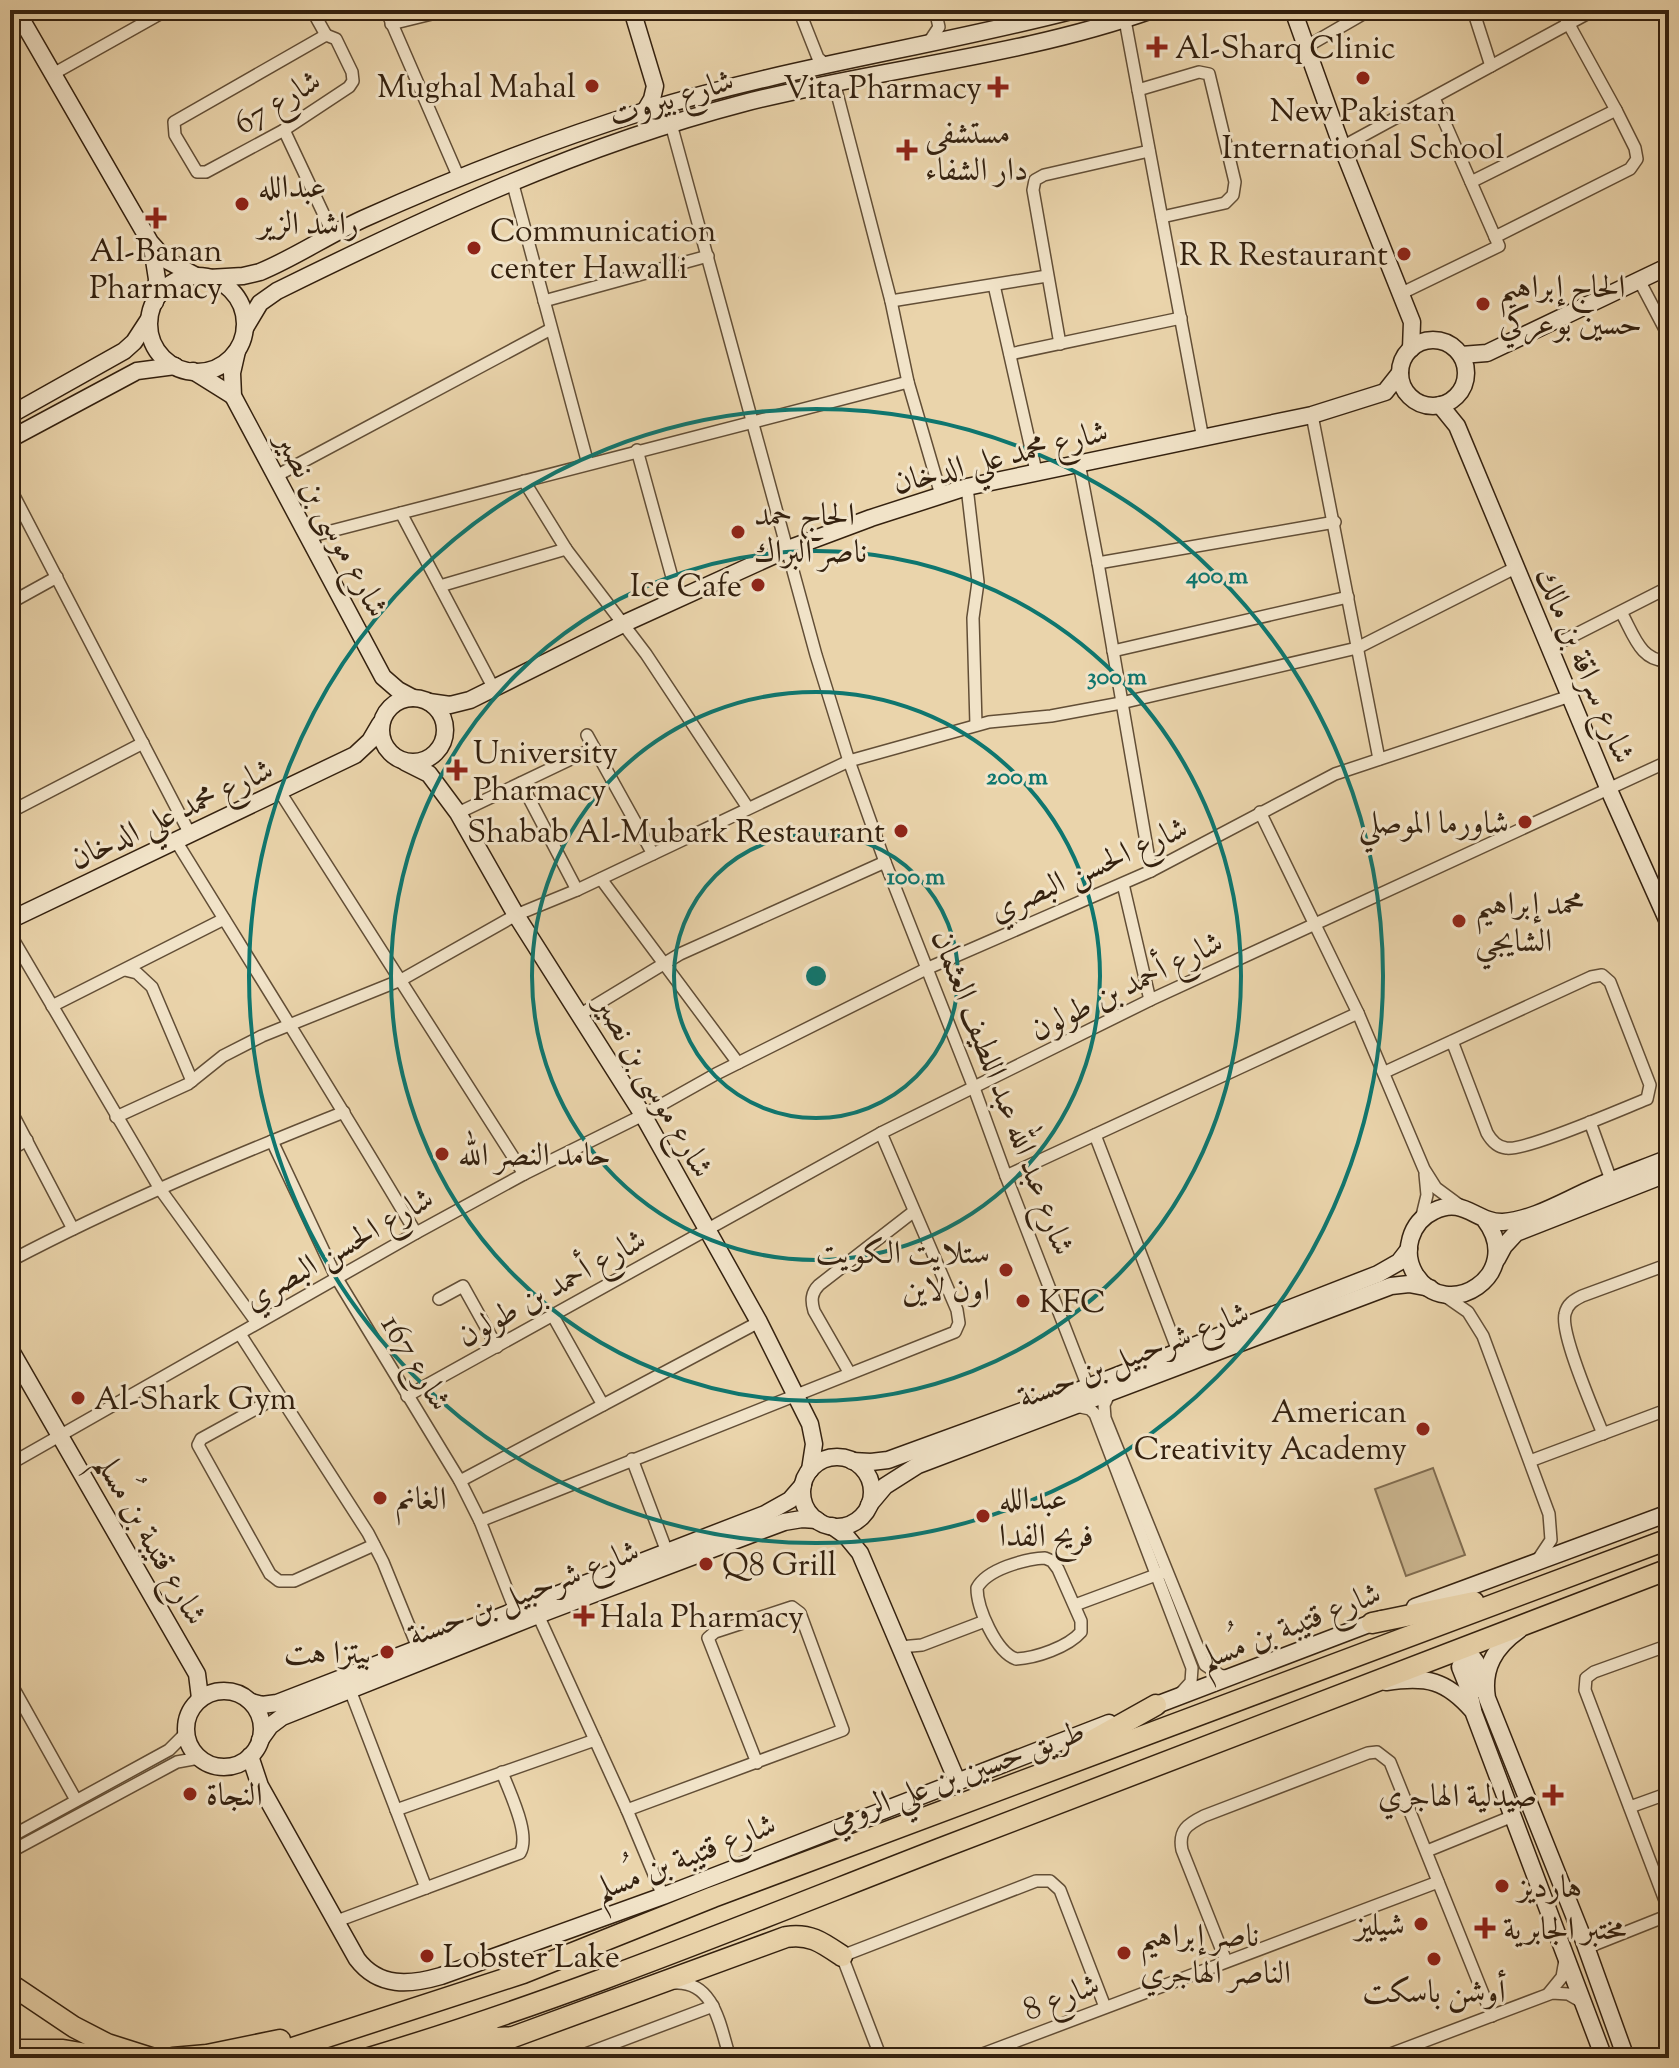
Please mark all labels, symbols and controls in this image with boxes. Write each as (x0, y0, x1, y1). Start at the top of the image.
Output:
place label: Al-Sharq Clinic (1175, 27, 1395, 73)
marker: Al-Sharq Clinic (1146, 36, 1168, 58)
street label: شارع بيروت (604, 59, 740, 142)
street label: شارع 67 (226, 60, 331, 148)
place label: Mughal Mahal (377, 66, 576, 112)
place label: Vita Pharmacy (783, 67, 982, 113)
marker: New Pakistan International School (1354, 69, 1372, 87)
marker: Mughal Mahal (583, 77, 601, 95)
marker: Vita Pharmacy (989, 78, 1007, 96)
place label: New Pakistan International School (1222, 90, 1504, 173)
place label: مستشفى دار الشفاء (925, 112, 1028, 195)
marker: مستشفى دار الشفاء (896, 139, 918, 161)
place label: عبدالله راشد الزير (255, 166, 359, 249)
marker: عبدالله راشد الزير (233, 195, 251, 213)
marker: Al-Banan Pharmacy (147, 209, 165, 227)
place label: Communication center Hawalli (490, 210, 717, 293)
place label: Al-Banan Pharmacy (89, 230, 223, 313)
place label: R R Restaurant (1179, 234, 1388, 280)
marker: Communication center Hawalli (465, 239, 483, 257)
marker: R R Restaurant (1395, 245, 1413, 263)
place label: الحاج إبراهيم حسين بوعركي (1499, 266, 1642, 349)
marker: الحاج إبراهيم حسين بوعركي (1474, 295, 1492, 313)
street label: شارع محمد علي الدخان (888, 410, 1114, 513)
street label: شارع موسى بن نصير (260, 422, 399, 627)
place label: الحاج حمد ناصر البراك (754, 494, 867, 577)
marker: الحاج حمد ناصر البراك (729, 523, 747, 541)
text: 400 m (1185, 560, 1248, 594)
street label: شارع سراقة بن مالك (1520, 561, 1645, 772)
place label: Ice Cafe (630, 565, 742, 611)
marker: Ice Cafe (749, 576, 767, 594)
text: 300 m (1087, 661, 1147, 695)
place label: University Pharmacy (473, 732, 618, 815)
street label: شارع محمد علي الدخان (63, 748, 284, 888)
marker: University Pharmacy (448, 761, 466, 779)
text: 200 m (986, 761, 1048, 795)
place label: شاورما الموصلي (1358, 802, 1509, 853)
street label: شارع الحسن البصري (983, 806, 1196, 936)
place label: Shabab Al-Mubark Restaurant (467, 811, 885, 857)
marker: شاورما الموصلي (1516, 813, 1534, 831)
marker: Shabab Al-Mubark Restaurant (892, 822, 910, 840)
text: 100 m (887, 861, 945, 895)
place label: محمد إبراهيم الشايجي (1475, 883, 1584, 970)
marker: محمد إبراهيم الشايجي (1450, 912, 1468, 930)
street label: شارع أحمد بن طولون (1022, 919, 1232, 1055)
street label: شارع عبد الله عبد اللطيف العثمان (917, 922, 1089, 1263)
centre of rings (802, 962, 830, 990)
street label: شارع موسى بن نصير (579, 985, 723, 1188)
place label: حامد النصر الله (458, 1129, 611, 1180)
marker: حامد النصر الله (433, 1145, 451, 1163)
street label: شارع الحسن البصري (236, 1177, 444, 1325)
street label: شارع أحمد بن طولون (449, 1217, 656, 1362)
place label: ستلايت الكويت اون لاين (816, 1232, 990, 1315)
marker: ستلايت الكويت اون لاين (997, 1261, 1015, 1279)
place label: KFC (1039, 1281, 1106, 1327)
street label: شارع شرحبيل بن حسنة (1012, 1291, 1257, 1423)
marker: KFC (1014, 1292, 1032, 1310)
street label: شارع 167 (367, 1307, 461, 1421)
place label: Al-Shark Gym (94, 1378, 296, 1424)
marker: Al-Shark Gym (69, 1389, 87, 1407)
place label: American Creativity Academy (1134, 1391, 1407, 1474)
marker: American Creativity Academy (1414, 1420, 1432, 1438)
street label: شارع قتيبة بن مُسلم (77, 1443, 222, 1638)
place label: الغانم (396, 1478, 447, 1526)
place label: عبدالله فريح الفدا (999, 1478, 1094, 1562)
marker: الغانم (371, 1489, 389, 1507)
marker: عبدالله فريح الفدا (974, 1507, 992, 1525)
street label: شارع شرحبيل بن حسنة (402, 1529, 647, 1661)
place label: Q8 Grill (722, 1544, 837, 1590)
marker: Q8 Grill (697, 1555, 715, 1573)
street label: شارع قتيبة بن مُسلم (1192, 1567, 1391, 1689)
place label: Hala Pharmacy (600, 1596, 804, 1642)
marker: Hala Pharmacy (575, 1607, 593, 1625)
place label: بيتزا هت (284, 1632, 371, 1678)
marker: بيتزا هت (378, 1643, 396, 1661)
street label: طريق حسين بن علي الرومي (822, 1710, 1094, 1850)
place label: النجاة (206, 1774, 263, 1820)
place label: صيدلية الهاجري (1378, 1775, 1537, 1821)
marker: النجاة (181, 1785, 199, 1803)
marker: صيدلية الهاجري (1544, 1786, 1562, 1804)
street label: شارع قتيبة بن مُسلم (587, 1798, 786, 1920)
place label: هارديز (1515, 1866, 1582, 1912)
marker: هارديز (1493, 1877, 1511, 1895)
place label: شيليز (1352, 1904, 1405, 1950)
place label: مختبر الجابرية (1503, 1908, 1626, 1954)
place label: ناصر إبراهيم الناصر الهاجري (1140, 1915, 1291, 1998)
marker: شيليز (1412, 1915, 1430, 1933)
marker: مختبر الجابرية (1474, 1917, 1496, 1939)
place label: Lobster Lake (443, 1936, 620, 1982)
marker: ناصر إبراهيم الناصر الهاجري (1115, 1944, 1133, 1962)
marker: Lobster Lake (418, 1947, 436, 1965)
marker: أوشن باسكت (1425, 1950, 1443, 1968)
street label: شارع 8 (1017, 1963, 1107, 2035)
place label: أوشن باسكت (1362, 1969, 1506, 2017)

